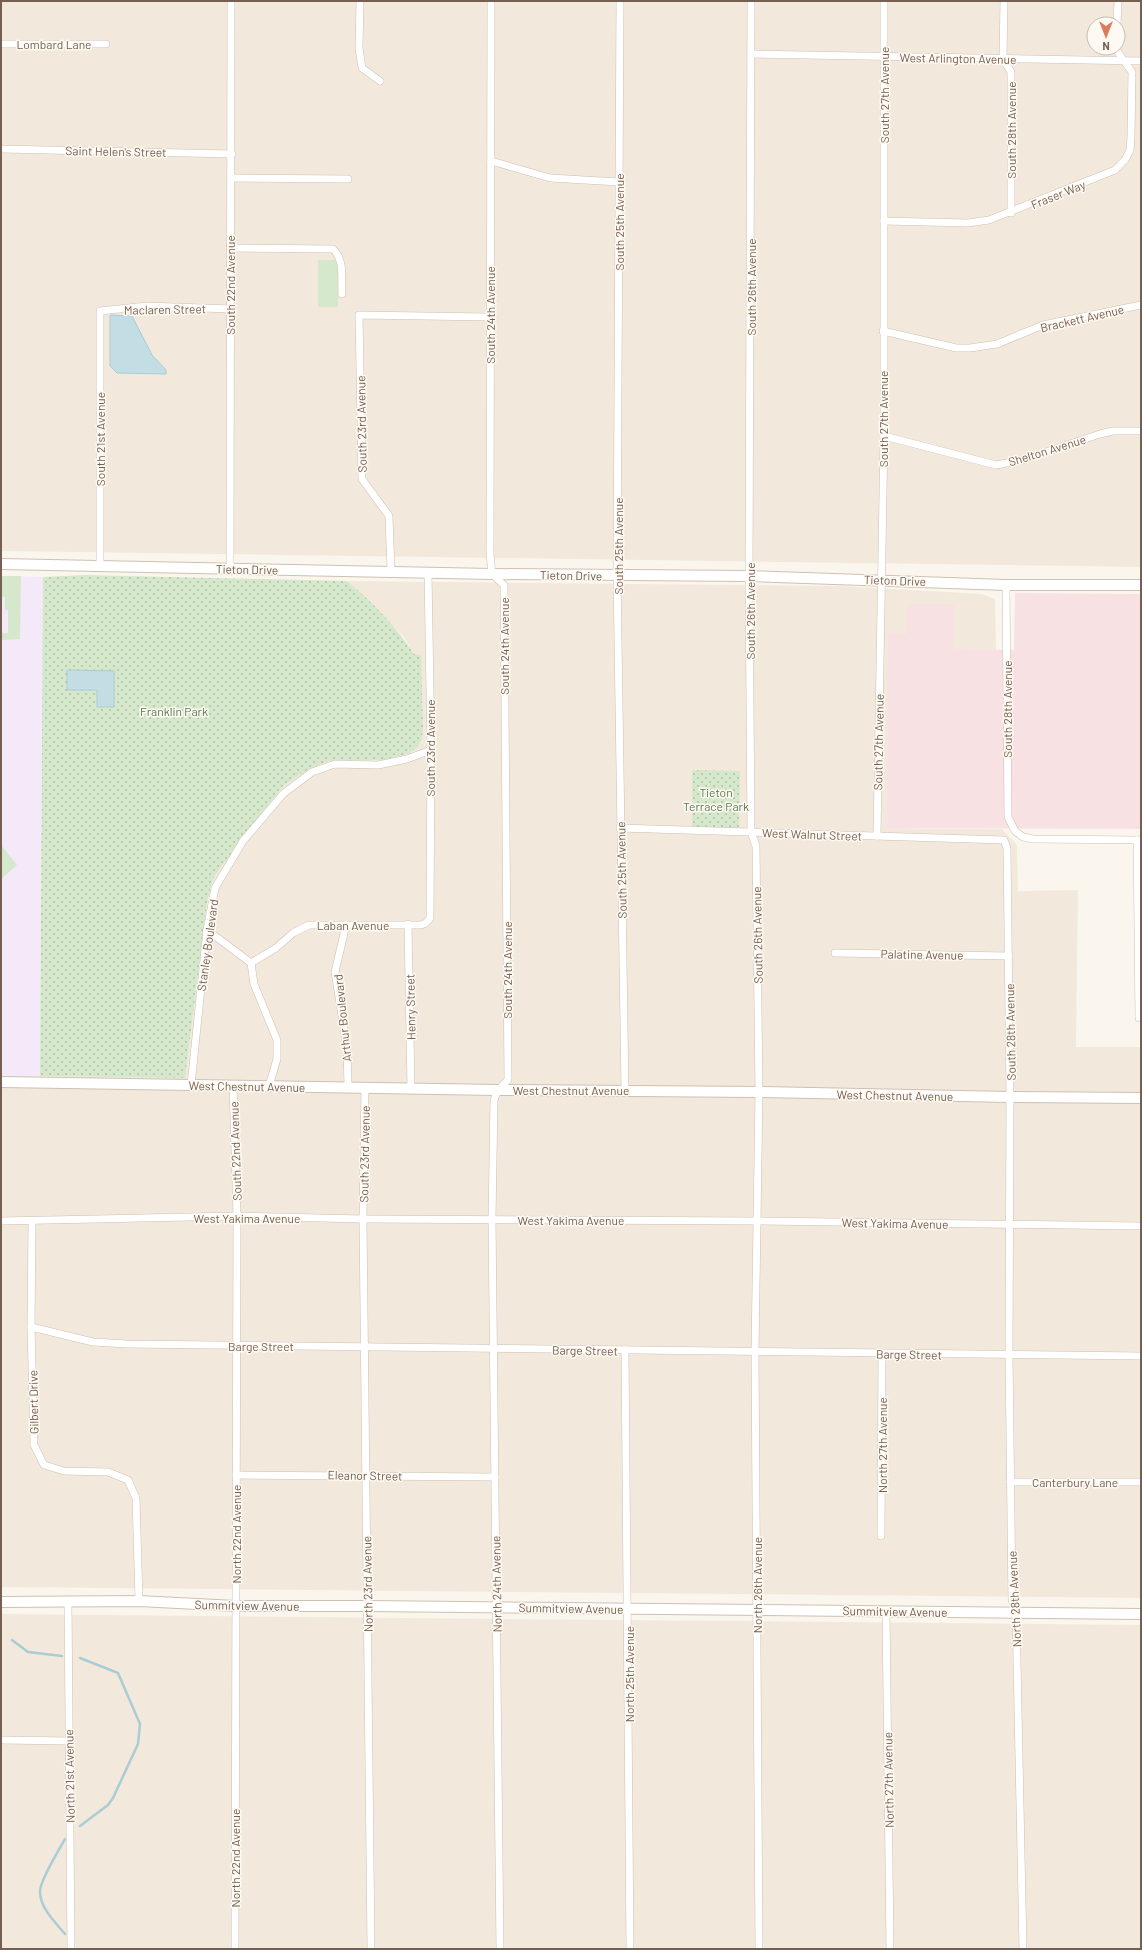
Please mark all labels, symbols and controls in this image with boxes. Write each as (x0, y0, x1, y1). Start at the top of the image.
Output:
north arrow (1086, 16, 1126, 56)
street label: Lombard Lane (17, 37, 91, 51)
text: N (1102, 40, 1110, 53)
street label: South 27th Avenue (877, 47, 891, 143)
street label: West Arlington Avenue (899, 50, 1017, 66)
street label: South 28th Avenue (1004, 81, 1018, 179)
street label: Saint Helen's Street (65, 143, 167, 159)
street label: South 25th Avenue (612, 173, 626, 271)
street label: Fraser Way (1029, 177, 1088, 211)
street label: South 22nd Avenue (223, 235, 237, 335)
street label: South 26th Avenue (744, 238, 758, 336)
street label: South 24th Avenue (483, 266, 497, 364)
street label: Maclaren Street (124, 301, 206, 317)
street label: Brackett Avenue (1039, 302, 1125, 334)
street label: South 27th Avenue (876, 371, 890, 467)
street label: South 23rd Avenue (353, 375, 369, 473)
street label: South 21st Avenue (93, 392, 107, 486)
street label: Shelton Avenue (1007, 432, 1087, 468)
street label: South 25th Avenue (611, 497, 625, 595)
street label: Tieton Drive (216, 561, 278, 577)
street label: South 26th Avenue (743, 562, 757, 660)
street label: Tieton Drive (540, 567, 602, 583)
street label: Tieton Drive (864, 572, 926, 588)
street label: South 24th Avenue (497, 597, 511, 695)
street label: South 28th Avenue (1000, 660, 1014, 758)
street label: South 27th Avenue (870, 694, 886, 790)
street label: South 23rd Avenue (423, 699, 437, 797)
park label: Franklin Park (140, 704, 208, 718)
park label: Tieton Terrace Park (683, 785, 749, 813)
street label: South 25th Avenue (613, 821, 629, 919)
street label: West Walnut Street (762, 825, 862, 843)
street label: South 26th Avenue (749, 886, 765, 984)
street label: Stanley Boulevard (194, 898, 220, 992)
street label: Laban Avenue (317, 918, 389, 932)
street label: South 24th Avenue (500, 921, 514, 1019)
street label: Palatine Avenue (880, 946, 964, 962)
street label: Arthur Boulevard (330, 974, 354, 1062)
street label: Henry Street (402, 974, 418, 1040)
street label: South 28th Avenue (1002, 983, 1018, 1081)
street label: West Chestnut Avenue (189, 1078, 305, 1094)
street label: West Chestnut Avenue (513, 1083, 629, 1097)
street label: West Chestnut Avenue (837, 1087, 953, 1103)
street label: South 22nd Avenue (226, 1101, 244, 1201)
street label: South 23rd Avenue (356, 1105, 372, 1203)
street label: West Yakima Avenue (194, 1211, 300, 1225)
street label: West Yakima Avenue (518, 1213, 624, 1227)
street label: West Yakima Avenue (841, 1215, 949, 1231)
street label: Barge Street (228, 1339, 294, 1353)
street label: Barge Street (552, 1342, 618, 1358)
street label: Barge Street (876, 1346, 942, 1362)
street label: Gilbert Drive (25, 1370, 41, 1434)
street label: North 27th Avenue (875, 1397, 889, 1493)
street label: Eleanor Street (327, 1467, 403, 1483)
street label: Canterbury Lane (1032, 1475, 1118, 1489)
street label: North 22nd Avenue (229, 1485, 243, 1583)
street label: North 24th Avenue (488, 1535, 504, 1633)
street label: North 23rd Avenue (359, 1536, 375, 1632)
street label: North 26th Avenue (750, 1537, 764, 1633)
street label: North 28th Avenue (1004, 1550, 1024, 1648)
street label: Summitview Avenue (194, 1597, 300, 1613)
street label: Summitview Avenue (518, 1600, 624, 1616)
street label: Summitview Avenue (842, 1603, 948, 1619)
street label: North 25th Avenue (622, 1626, 636, 1722)
street label: North 21st Avenue (61, 1729, 77, 1823)
street label: North 27th Avenue (880, 1732, 896, 1828)
street label: North 22nd Avenue (228, 1809, 242, 1907)

